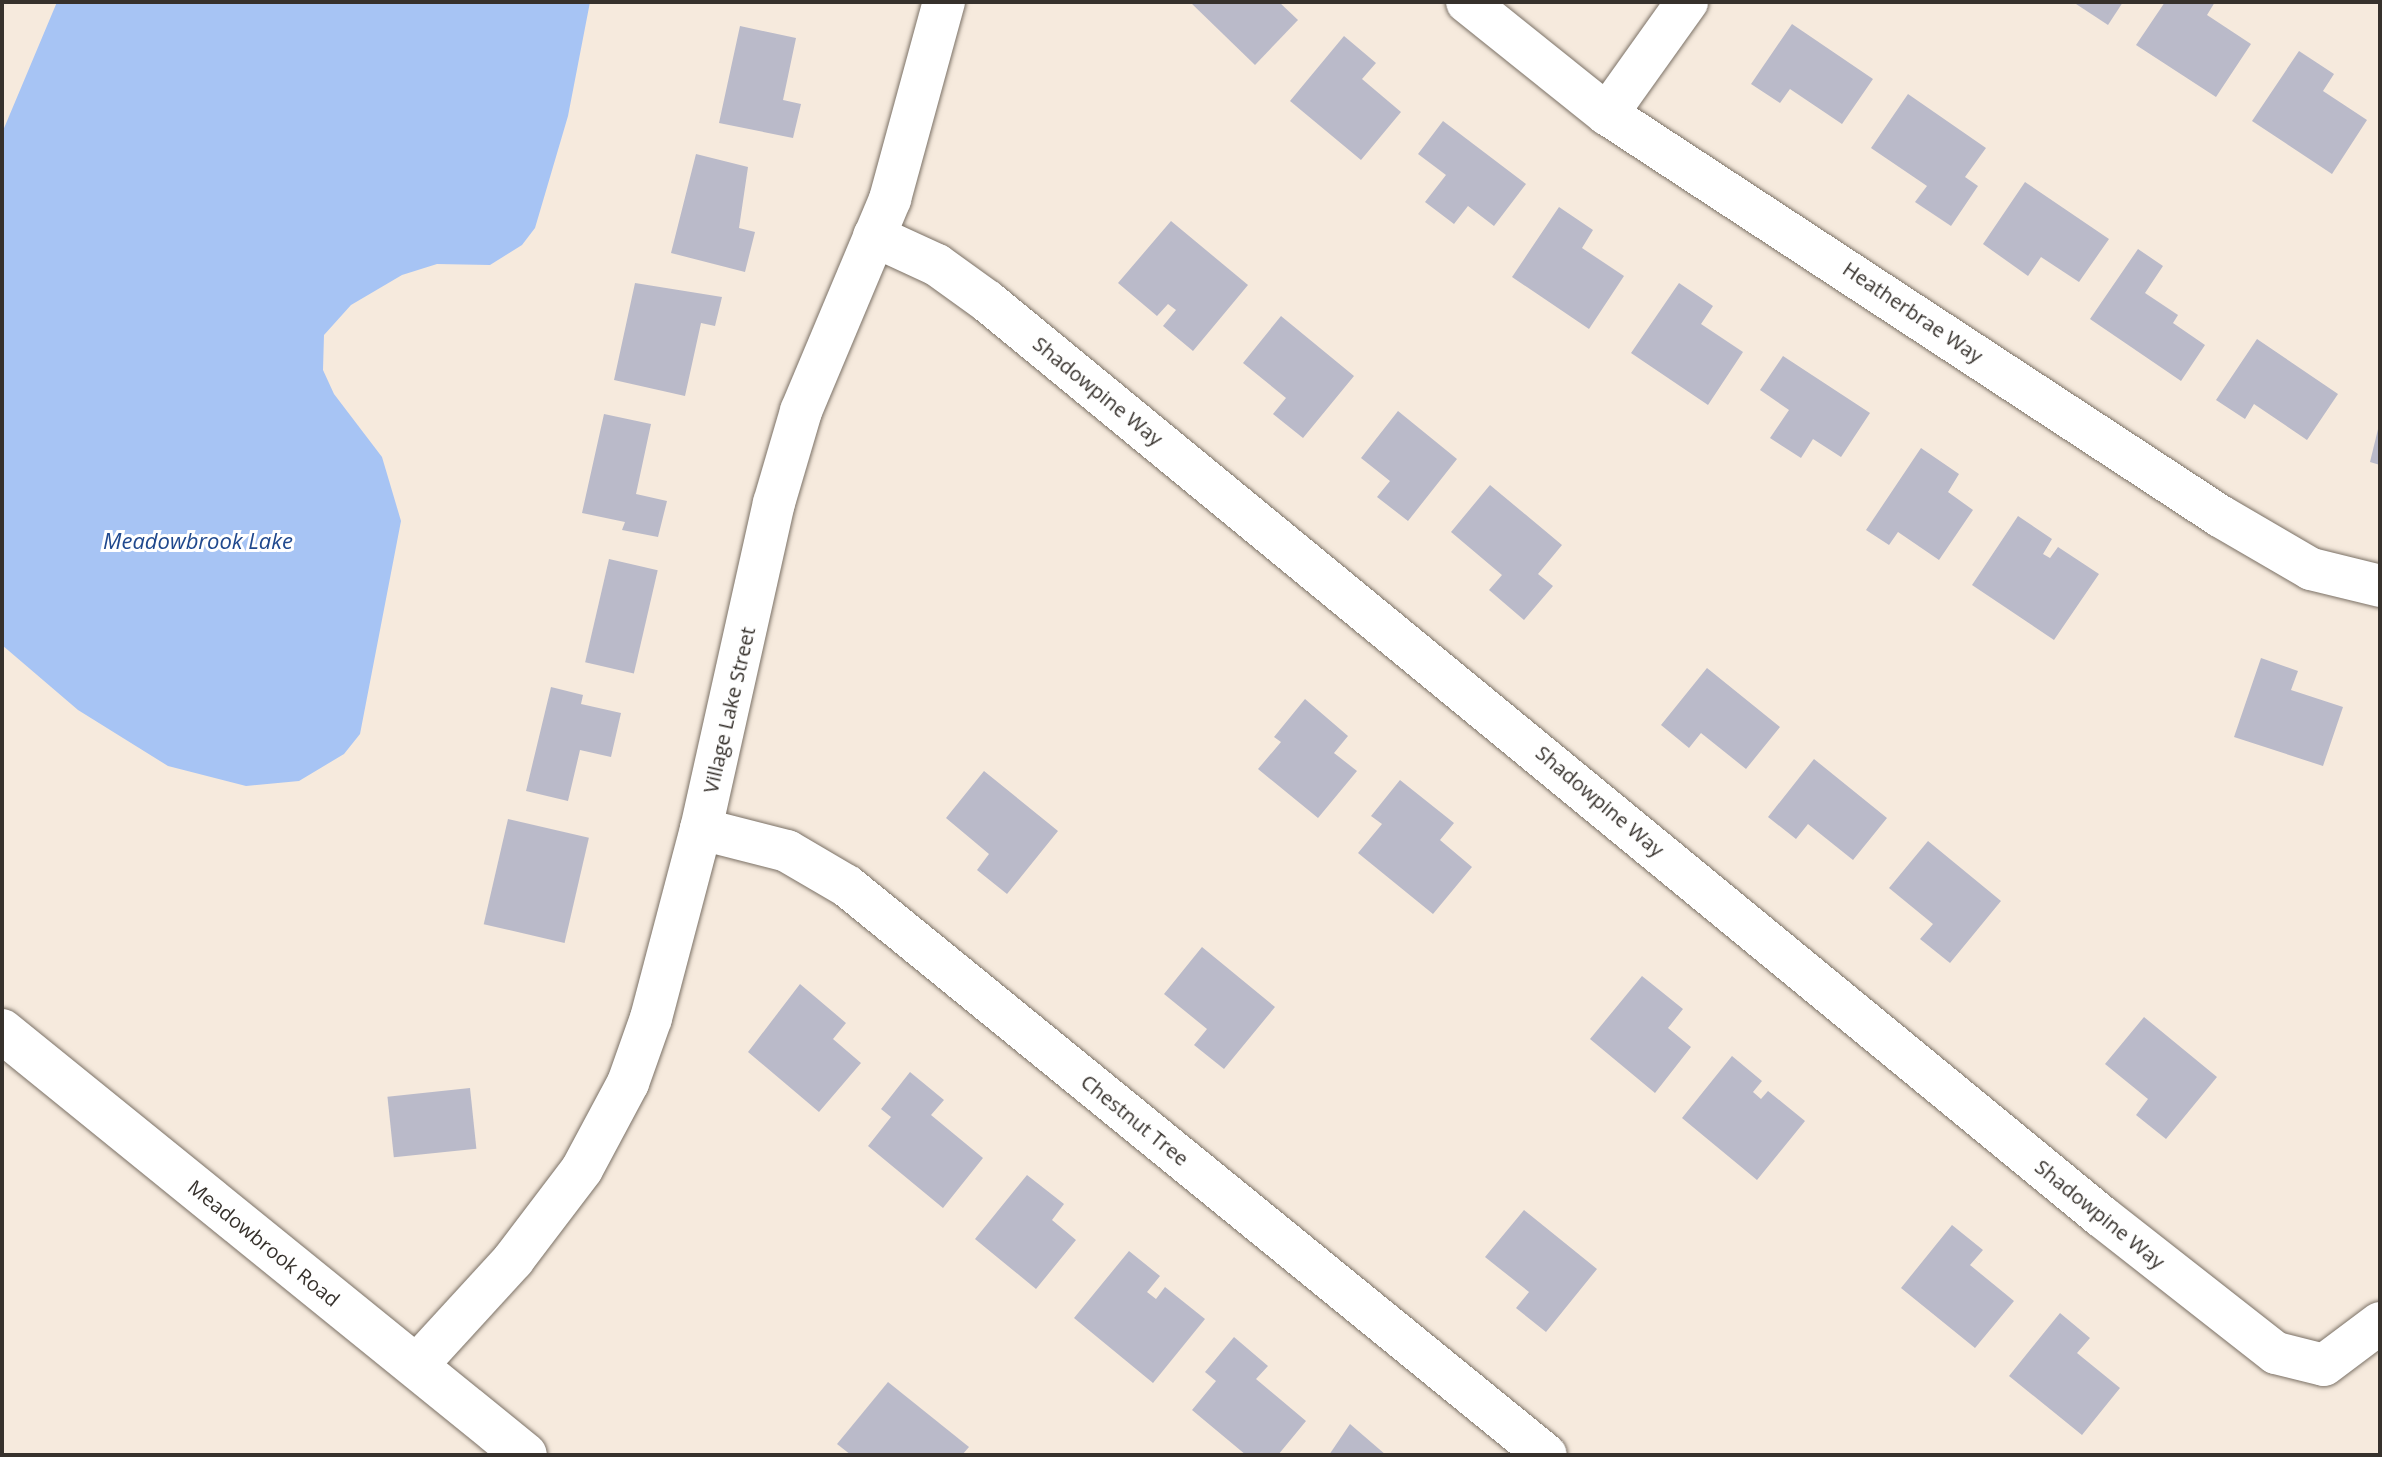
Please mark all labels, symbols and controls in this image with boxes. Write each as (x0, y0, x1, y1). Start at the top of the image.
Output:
street label: Heatherbrae Way (1839, 256, 1987, 368)
street label: Shadowpine Way (1028, 331, 1168, 451)
water label: Meadowbrook Lake (103, 528, 293, 554)
street label: Village Lake Street (698, 625, 760, 795)
street label: Shadowpine Way (1531, 740, 1669, 862)
street label: Chestnut Tree (1076, 1069, 1194, 1171)
street label: Shadowpine Way (2030, 1154, 2170, 1274)
street label: Meadowbrook Road (183, 1175, 345, 1311)

